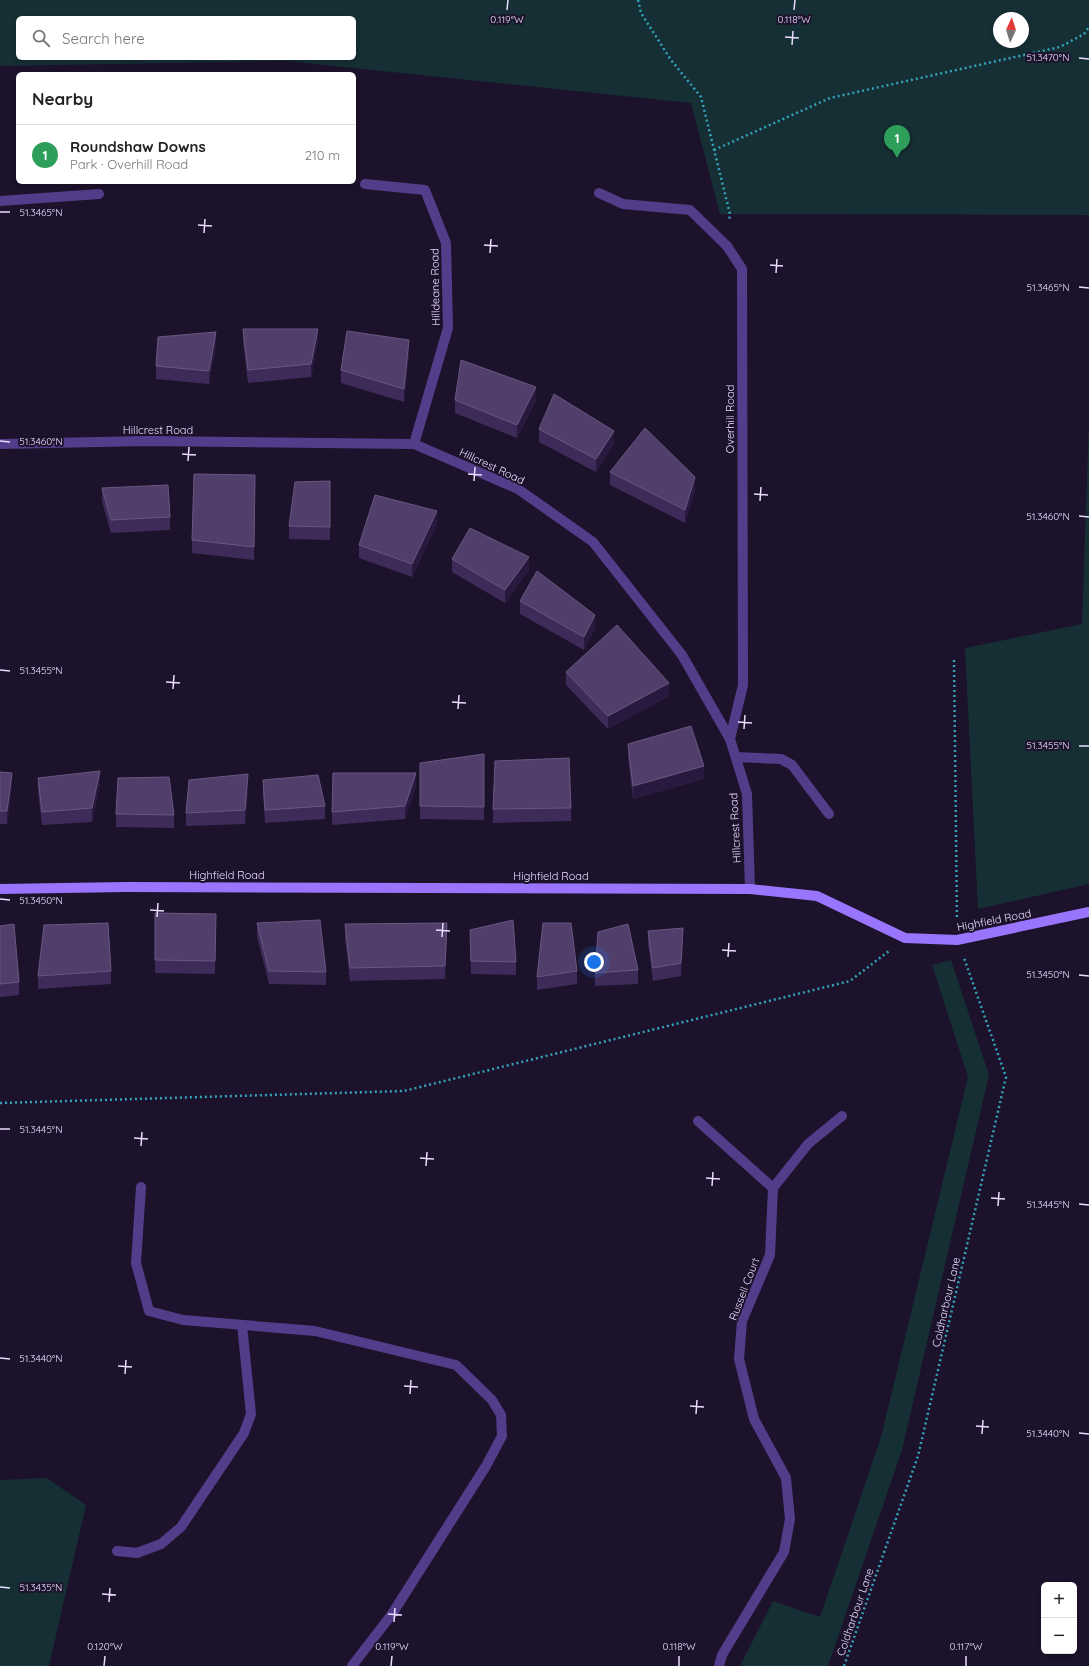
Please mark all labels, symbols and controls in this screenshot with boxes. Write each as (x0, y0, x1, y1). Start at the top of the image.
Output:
north arrow (993, 12, 1029, 48)
text: 0.119°W (490, 13, 524, 26)
text: 0.118°W (777, 13, 811, 26)
search box (16, 16, 356, 60)
icon: search (30, 27, 52, 49)
text: Search here (62, 29, 145, 48)
text: 51.3470°N (1027, 51, 1069, 64)
text: Nearby (32, 88, 93, 109)
pin: 1 (884, 125, 910, 158)
text: Roundshaw Downs (70, 137, 206, 156)
text: 1 (42, 147, 48, 163)
text: 210 m (305, 147, 340, 163)
text: Park · Overhill Road (70, 156, 188, 172)
text: 51.3465°N (20, 206, 62, 219)
street label: Hilldeane Road (427, 248, 443, 326)
text: 51.3465°N (1027, 281, 1069, 294)
street label: Overhill Road (723, 385, 737, 453)
street label: Hillcrest Road (123, 423, 193, 437)
text: 51.3460°N (19, 435, 63, 448)
street label: Hillcrest Road (457, 445, 527, 487)
text: 51.3460°N (1026, 510, 1070, 523)
text: 51.3455°N (19, 664, 63, 677)
text: 51.3455°N (1026, 739, 1070, 752)
street label: Hillcrest Road (726, 793, 744, 863)
street label: Highfield Road (189, 868, 265, 882)
street label: Highfield Road (513, 869, 589, 883)
text: 51.3450°N (19, 894, 63, 907)
street label: Highfield Road (956, 906, 1032, 934)
your location (584, 952, 604, 972)
text: 51.3450°N (1026, 968, 1070, 981)
text: 51.3445°N (20, 1123, 62, 1136)
text: 51.3445°N (1027, 1198, 1069, 1211)
street label: Russell Court (726, 1255, 762, 1322)
street label: Coldharbour Lane (929, 1256, 963, 1348)
text: 51.3440°N (19, 1352, 63, 1365)
text: 51.3440°N (1026, 1427, 1070, 1440)
street label: Coldharbour Lane (833, 1566, 877, 1658)
text: 51.3435°N (20, 1581, 62, 1594)
map controls (1041, 1582, 1077, 1654)
button: + (1041, 1582, 1077, 1618)
button: − (1041, 1618, 1077, 1654)
text: 0.120°W (87, 1640, 123, 1653)
text: 0.119°W (375, 1640, 409, 1653)
text: 0.118°W (662, 1640, 696, 1653)
text: 0.117°W (950, 1640, 983, 1653)

